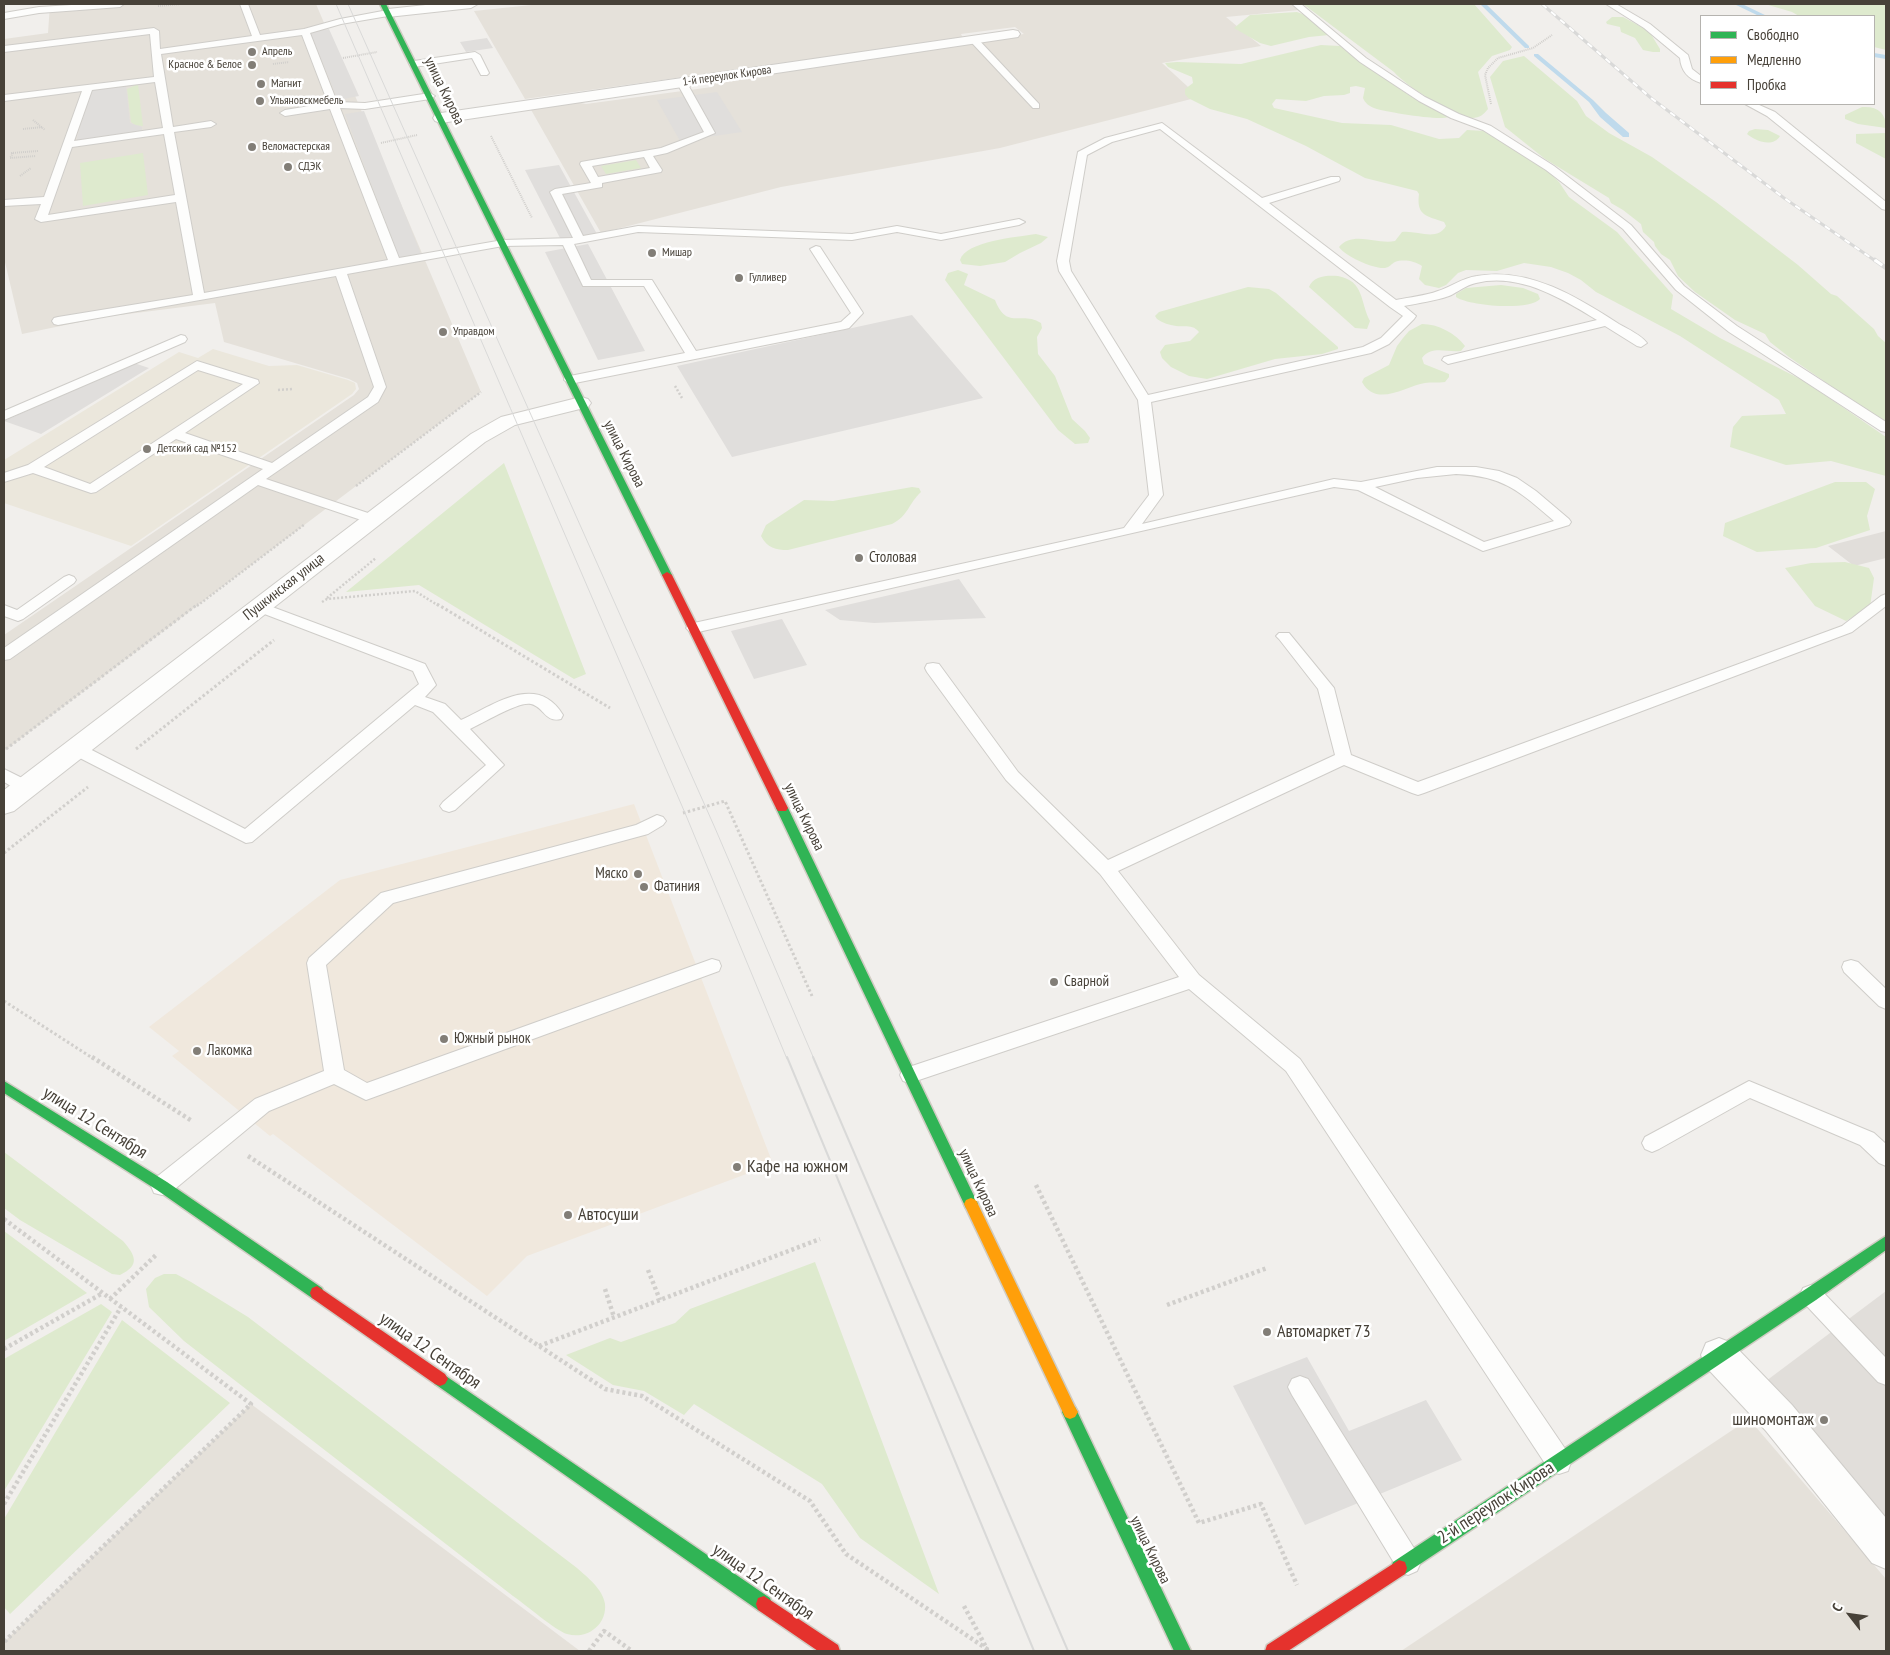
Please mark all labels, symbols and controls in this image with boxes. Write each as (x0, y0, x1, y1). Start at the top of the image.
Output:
legend (1700, 15, 1875, 105)
text: Свободно (1747, 25, 1799, 44)
place label: Апрель (262, 45, 292, 59)
marker: Апрель (246, 46, 258, 58)
text: Медленно (1747, 50, 1801, 69)
street label: улица Кирова (420, 54, 468, 128)
place label: Красное & Белое (168, 58, 242, 72)
marker: Красное & Белое (246, 59, 258, 71)
street label: 1-й переулок Кирова (682, 63, 772, 89)
text: Пробка (1747, 75, 1786, 94)
place label: Магнит (271, 77, 301, 91)
marker: Магнит (255, 78, 267, 90)
place label: Ульяновскмебель (270, 94, 343, 108)
marker: Ульяновскмебель (254, 95, 266, 107)
place label: Веломастерская (262, 140, 330, 154)
marker: Веломастерская (246, 141, 258, 153)
place label: СДЭК (298, 160, 321, 174)
marker: СДЭК (282, 161, 294, 173)
place label: Мишар (662, 246, 692, 260)
marker: Мишар (646, 247, 658, 259)
place label: Гулливер (749, 271, 787, 285)
marker: Гулливер (733, 272, 745, 284)
place label: Управдом (453, 325, 495, 339)
marker: Управдом (437, 326, 449, 338)
street label: улица Кирова (599, 417, 649, 491)
place label: Детский сад №152 (157, 442, 237, 456)
marker: Детский сад №152 (141, 443, 153, 455)
place label: Столовая (869, 549, 917, 567)
street label: Пушкинская улица (240, 550, 328, 624)
marker: Столовая (853, 552, 865, 564)
street label: улица Кирова (780, 780, 828, 854)
place label: Мяско (595, 865, 628, 883)
marker: Мяско (632, 868, 644, 880)
place label: Фатиния (654, 878, 700, 896)
marker: Фатиния (638, 881, 650, 893)
place label: Сварной (1064, 973, 1109, 991)
marker: Сварной (1048, 976, 1060, 988)
place label: Южный рынок (454, 1030, 531, 1048)
marker: Южный рынок (438, 1033, 450, 1045)
place label: Лакомка (207, 1042, 252, 1060)
marker: Лакомка (191, 1045, 203, 1057)
street label: улица 12 Сентября (39, 1082, 151, 1164)
street label: улица Кирова (954, 1146, 1002, 1220)
place label: Кафе на южном (747, 1156, 848, 1178)
marker: Кафе на южном (731, 1161, 743, 1173)
place label: Автосуши (578, 1204, 639, 1226)
marker: Автосуши (562, 1209, 574, 1221)
street label: улица 12 Сентября (375, 1308, 485, 1394)
place label: Автомаркет 73 (1277, 1321, 1371, 1343)
marker: Автомаркет 73 (1261, 1326, 1273, 1338)
place label: шиномонтаж (1732, 1409, 1814, 1431)
marker: шиномонтаж (1818, 1414, 1830, 1426)
street label: 2-й переулок Кирова (1434, 1457, 1558, 1549)
street label: улица Кирова (1126, 1513, 1174, 1587)
street label: улица 12 Сентября (708, 1539, 818, 1625)
north arrow (1825, 1590, 1875, 1640)
text: С (1828, 1600, 1846, 1615)

